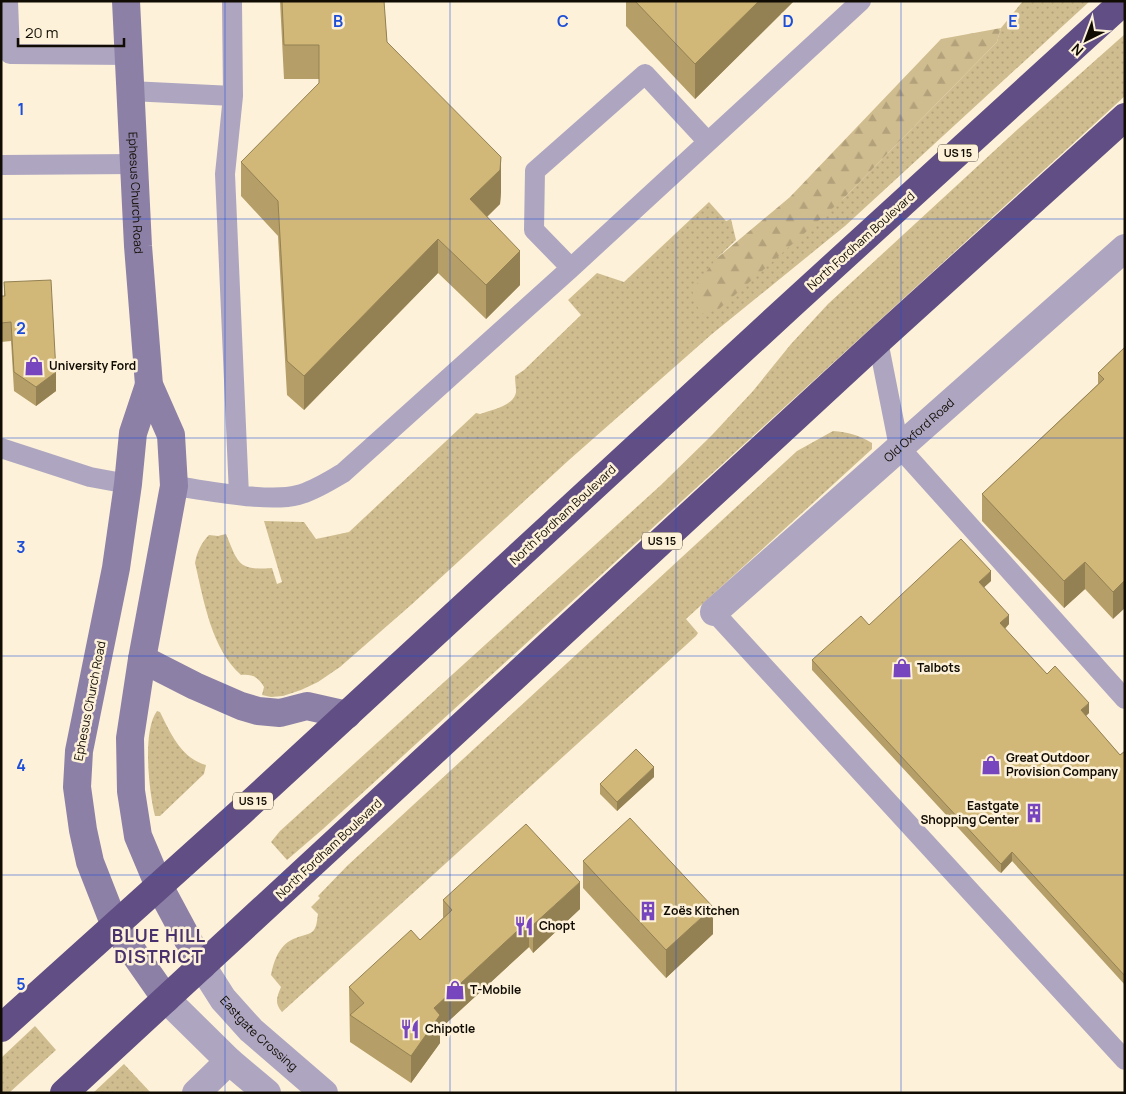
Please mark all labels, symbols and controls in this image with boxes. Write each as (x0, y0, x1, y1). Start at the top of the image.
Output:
text: B (333, 10, 343, 32)
text: C (557, 10, 569, 32)
text: D (782, 10, 794, 32)
text: E (1008, 10, 1018, 32)
scale bar (18, 15, 124, 47)
north arrow (1061, 15, 1111, 65)
text: 20 m (25, 22, 58, 43)
text: N (1067, 40, 1087, 60)
text: 1 (17, 98, 25, 120)
street label: Ephesus Church Road (124, 131, 148, 254)
road number: US 15 (938, 144, 978, 162)
street label: North Fordham Boulevard (803, 188, 918, 294)
text: 2 (16, 317, 26, 339)
shop icon: University Ford (23, 355, 45, 377)
place label: University Ford (49, 357, 136, 374)
street label: Old Oxford Road (880, 394, 958, 466)
street label: North Fordham Boulevard (506, 461, 619, 568)
road number: US 15 (642, 532, 682, 550)
text: 3 (16, 536, 26, 558)
street label: Ephesus Church Road (70, 639, 109, 762)
shop icon: Talbots (891, 657, 913, 679)
place label: Talbots (917, 659, 961, 676)
place label: Great Outdoor Provision Company (1006, 749, 1118, 780)
text: 4 (16, 754, 26, 776)
shop icon: Great Outdoor Provision Company (980, 754, 1002, 776)
road number: US 15 (233, 792, 273, 809)
street label: North Fordham Boulevard (272, 795, 385, 902)
place label: Eastgate Shopping Center (920, 797, 1019, 828)
building icon: Eastgate Shopping Center (1023, 802, 1045, 824)
building icon: Zoës Kitchen (637, 900, 659, 922)
place label: Zoës Kitchen (663, 902, 739, 919)
restaurant icon: Chopt (513, 915, 535, 937)
place label: Chopt (539, 917, 575, 934)
district label: BLUE HILL DISTRICT (112, 923, 206, 968)
text: 5 (16, 973, 26, 995)
shop icon: T-Mobile (444, 979, 466, 1001)
place label: T-Mobile (470, 981, 521, 998)
street label: Eastgate Crossing (216, 992, 302, 1075)
restaurant icon: Chipotle (399, 1018, 421, 1040)
place label: Chipotle (425, 1020, 475, 1037)

